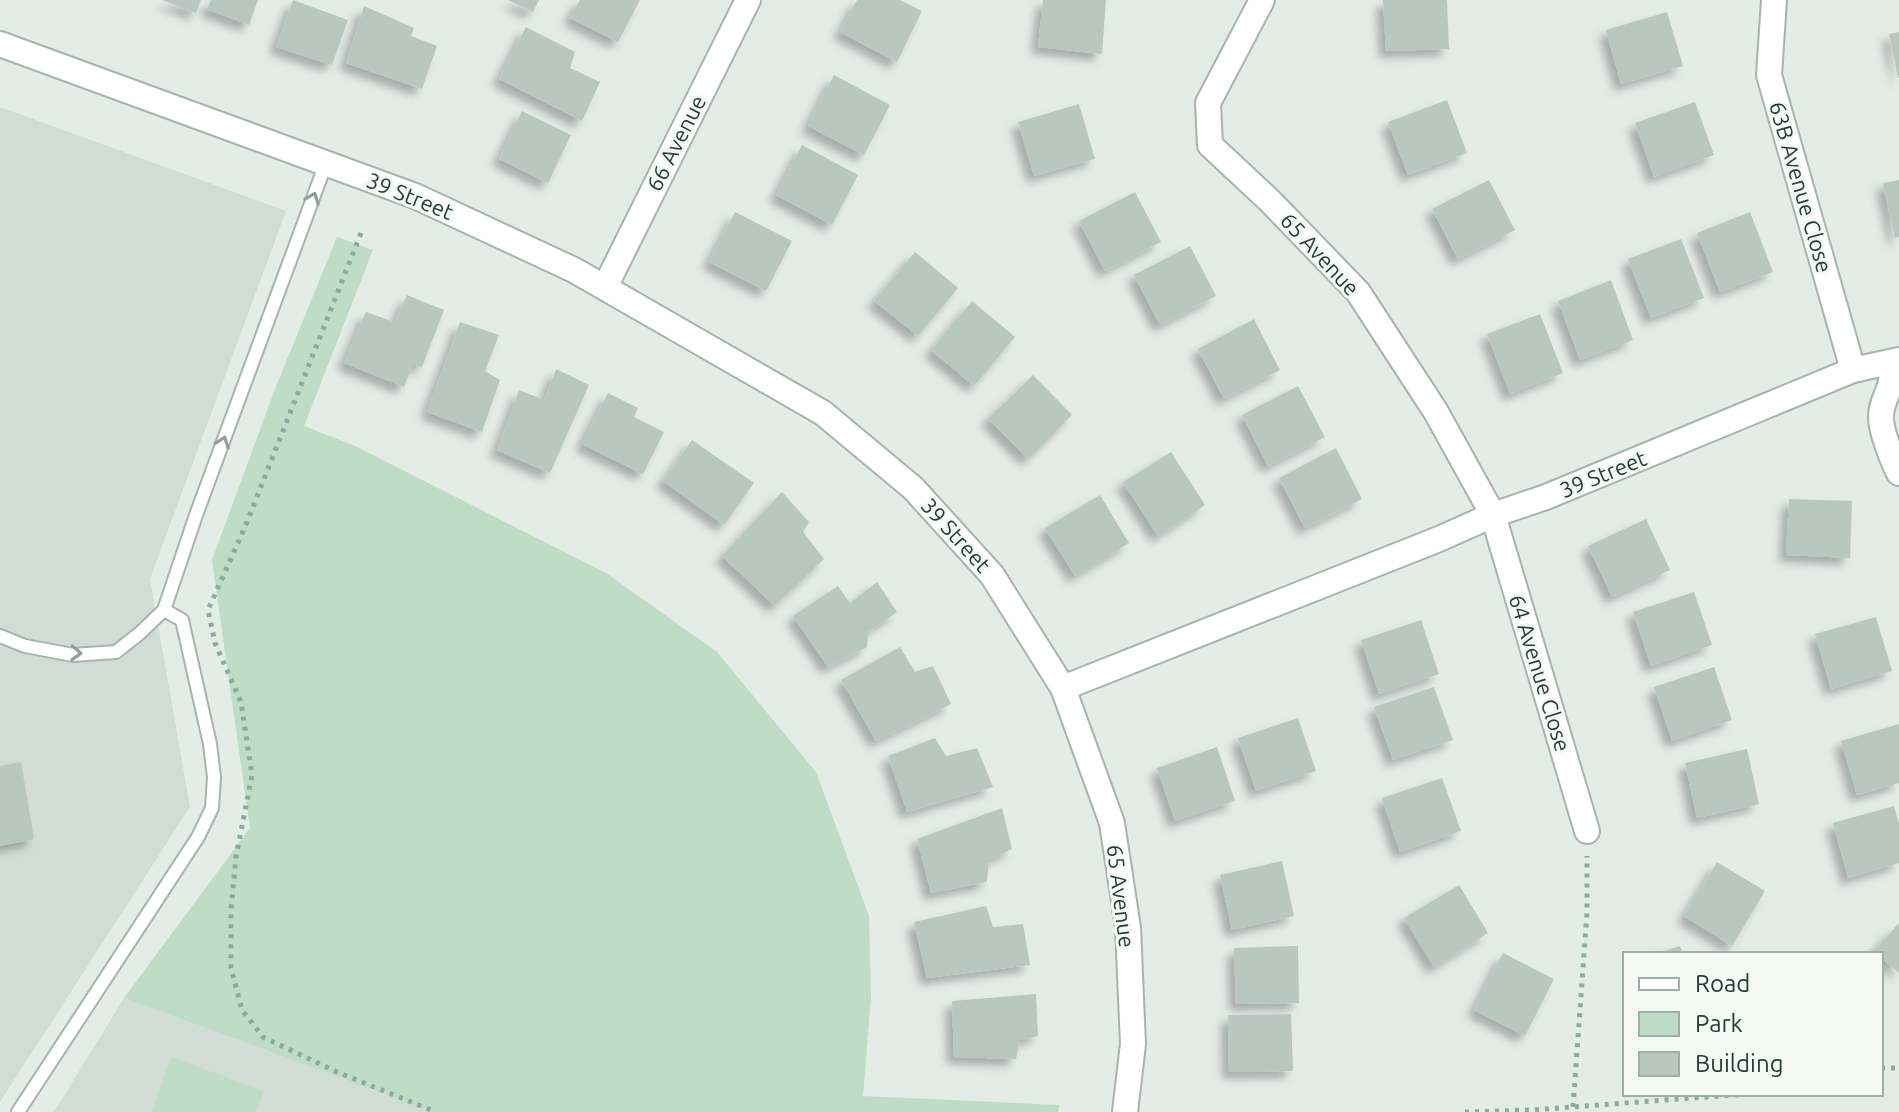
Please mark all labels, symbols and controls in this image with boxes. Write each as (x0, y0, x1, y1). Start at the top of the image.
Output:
street label: 66 Avenue (641, 91, 710, 195)
street label: 63B Avenue Close (1765, 98, 1838, 275)
street label: 39 Street (363, 167, 458, 224)
one-way arrow (303, 192, 320, 206)
street label: 65 Avenue (1276, 207, 1365, 300)
one-way arrow (213, 436, 230, 450)
street label: 39 Street (1556, 445, 1650, 502)
street label: 39 Street (917, 492, 996, 577)
street label: 64 Avenue Close (1505, 591, 1576, 754)
one-way arrow (70, 645, 82, 662)
street label: 65 Avenue (1103, 843, 1140, 949)
legend (1623, 952, 1883, 1096)
text: Road (1695, 970, 1750, 997)
text: Park (1695, 1010, 1743, 1037)
text: Building (1695, 1050, 1783, 1077)

